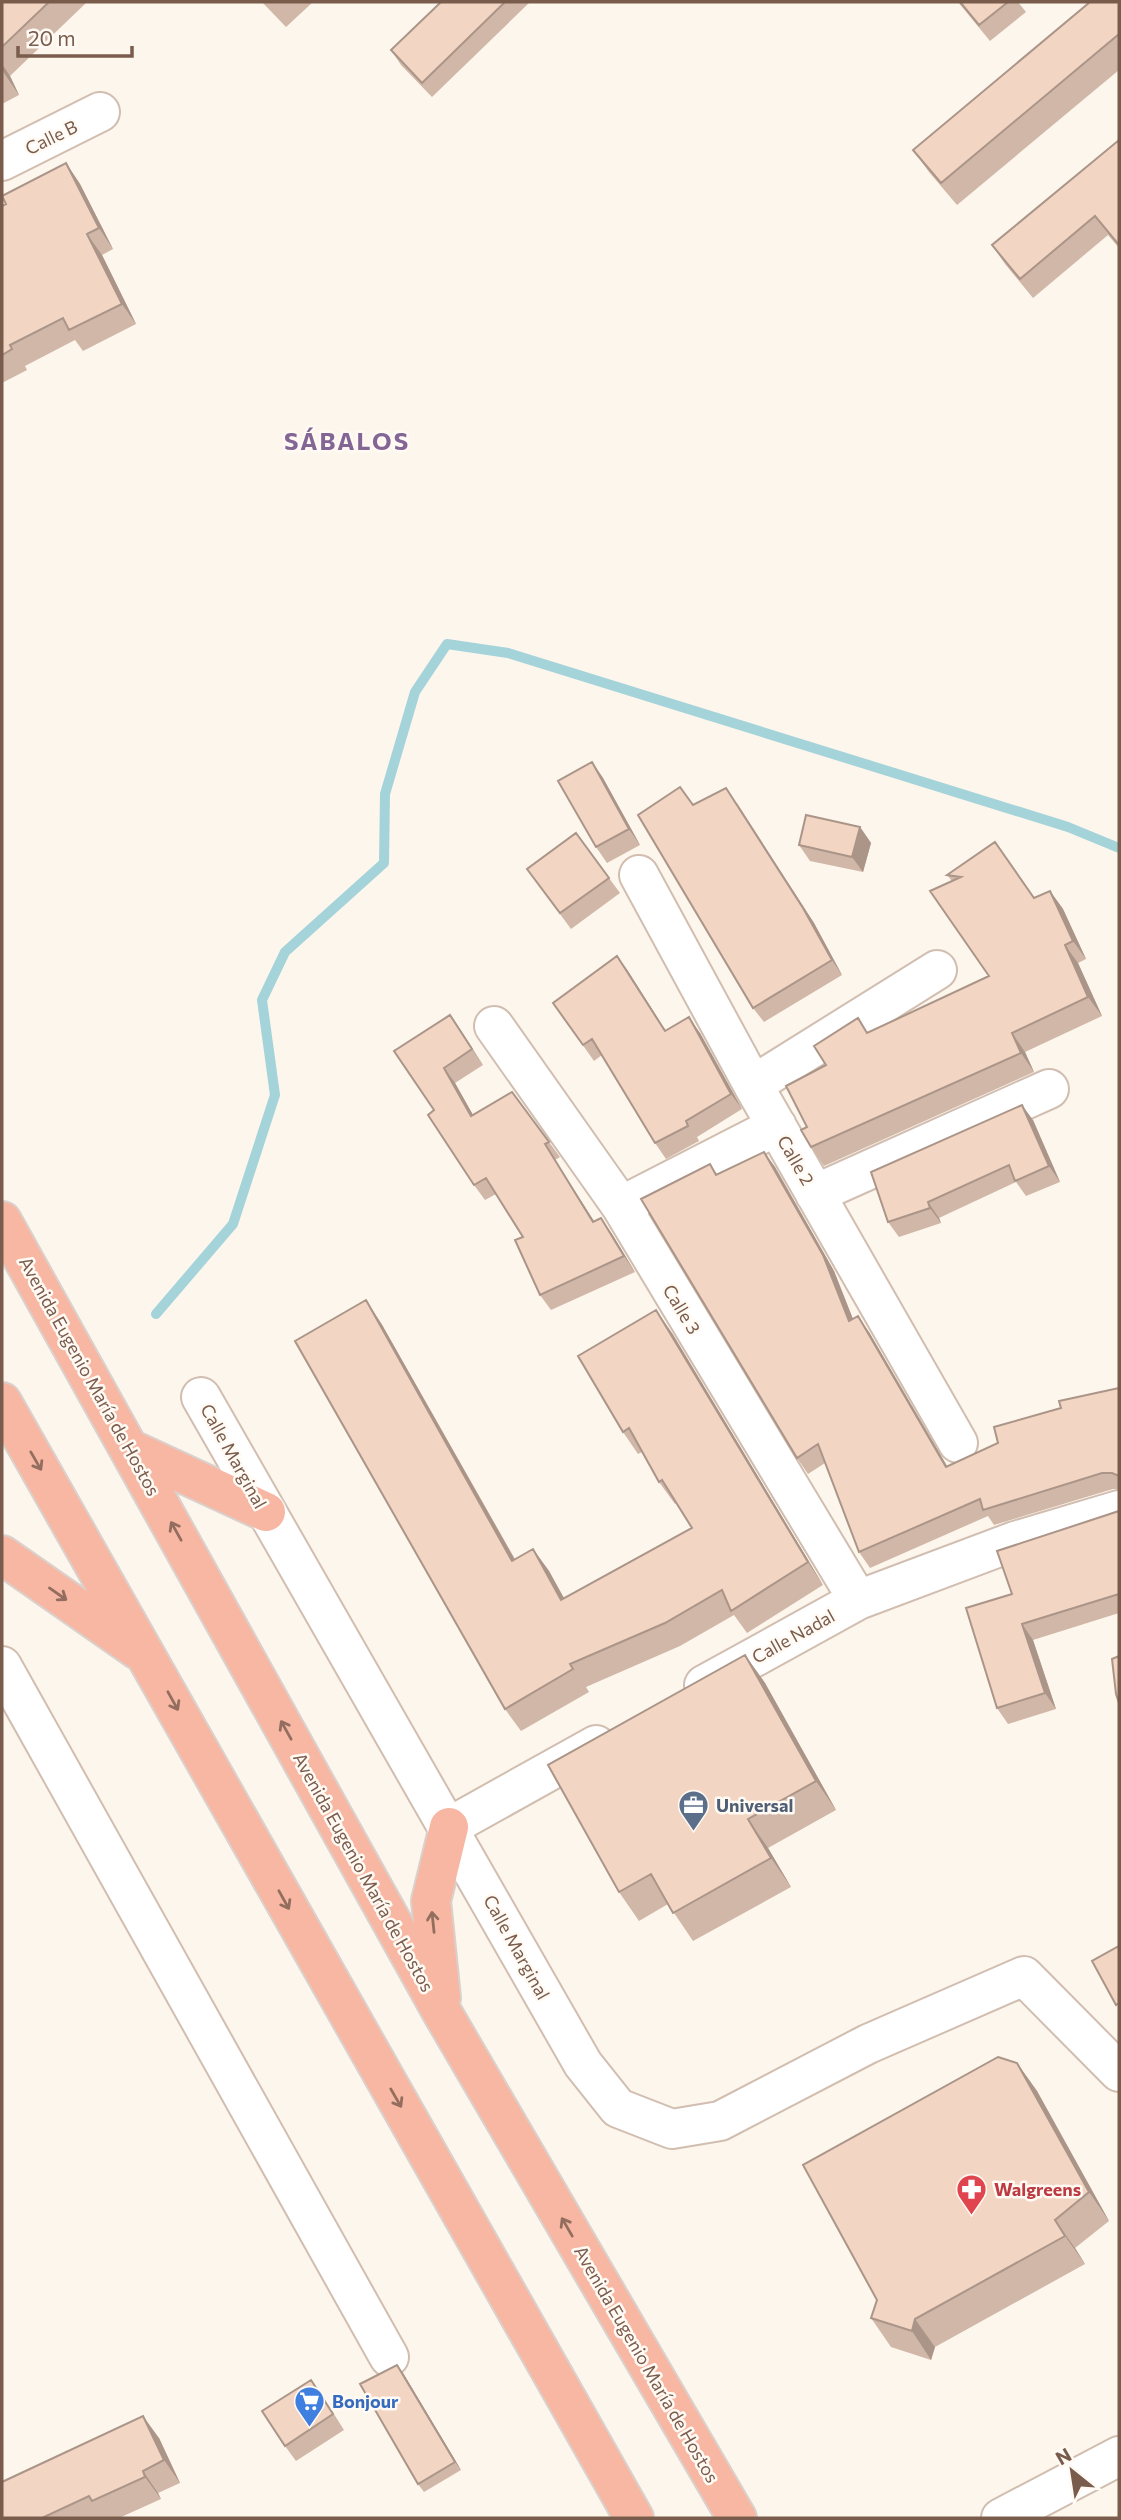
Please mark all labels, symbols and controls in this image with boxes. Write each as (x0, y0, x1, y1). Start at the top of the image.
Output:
scale bar (18, 14, 131, 58)
text: 20 m (28, 25, 76, 50)
street label: Calle B (21, 115, 81, 159)
district label: SÁBALOS (284, 426, 410, 455)
street label: Calle 2 (773, 1131, 819, 1189)
street label: Avenida Eugenio María de Hostos (15, 1253, 165, 1499)
street label: Calle 3 (659, 1280, 705, 1338)
street label: Calle Marginal (196, 1400, 272, 1512)
one-way arrow (29, 1451, 43, 1471)
one-way arrow (169, 1521, 182, 1542)
one-way arrow (48, 1587, 67, 1601)
street label: Calle Nadal (748, 1604, 838, 1668)
one-way arrow (166, 1691, 180, 1711)
one-way arrow (279, 1720, 292, 1741)
street label: Avenida Eugenio María de Hostos (289, 1749, 439, 1995)
office icon: Universal (676, 1788, 710, 1832)
place label: Universal (716, 1794, 793, 1816)
one-way arrow (278, 1889, 291, 1910)
street label: Calle Marginal (479, 1891, 555, 2003)
one-way arrow (426, 1911, 439, 1934)
one-way arrow (389, 2088, 403, 2108)
pharmacy icon: Walgreens (954, 2172, 988, 2216)
place label: Walgreens (994, 2178, 1081, 2200)
one-way arrow (560, 2217, 574, 2237)
street label: Avenida Eugenio María de Hostos (570, 2242, 724, 2486)
supermarket icon: Bonjour (292, 2384, 326, 2428)
place label: Bonjour (332, 2390, 399, 2412)
north arrow (1037, 2436, 1107, 2506)
text: N (1051, 2442, 1075, 2469)

